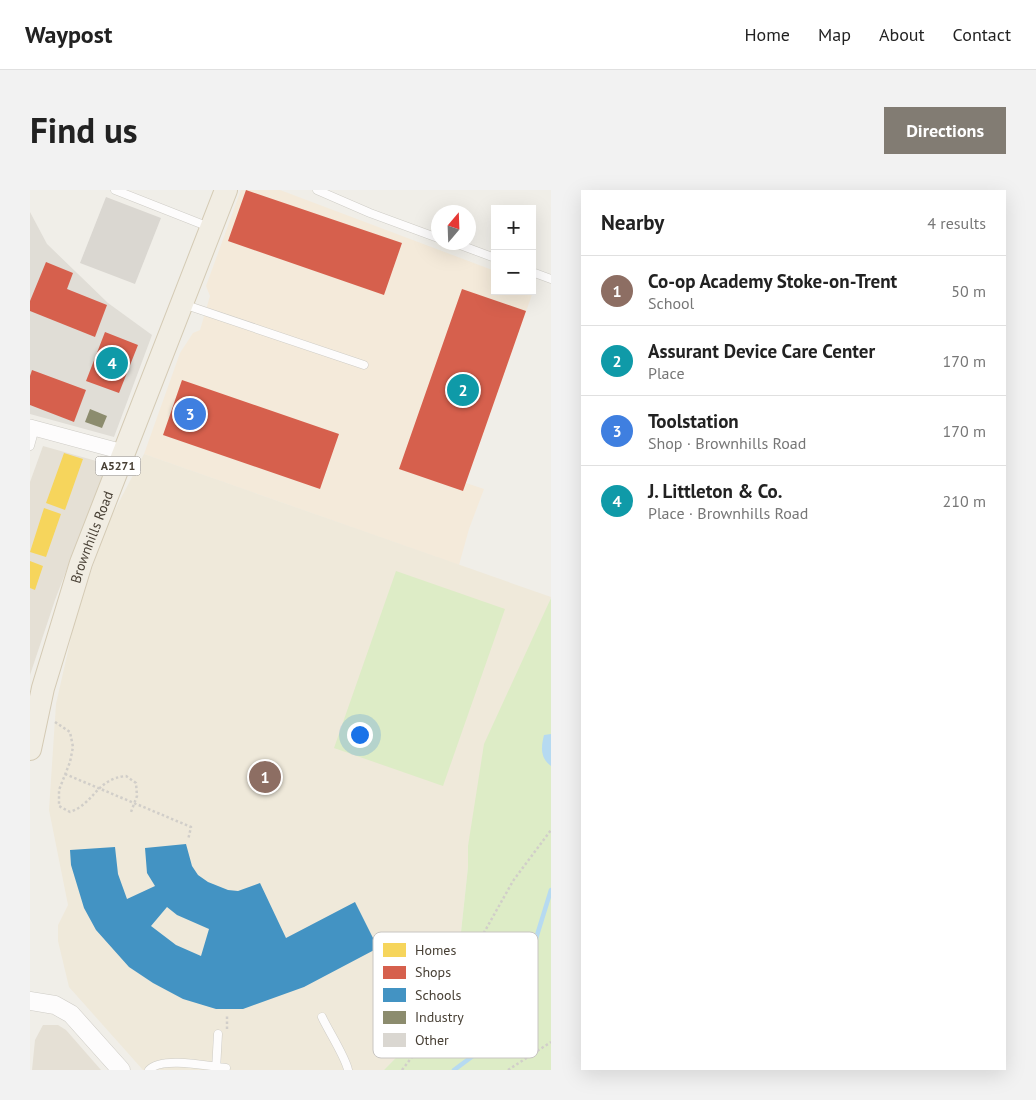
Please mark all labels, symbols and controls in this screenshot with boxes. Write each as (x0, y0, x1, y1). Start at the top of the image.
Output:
text: Waypost (25, 19, 112, 50)
text: Home (744, 23, 790, 46)
text: Map (818, 23, 851, 46)
text: About (879, 23, 925, 46)
text: Contact (953, 23, 1011, 46)
text: Find us (30, 107, 138, 153)
button: Directions (884, 107, 1006, 154)
north arrow (431, 205, 476, 250)
map controls (491, 205, 536, 295)
button: + (491, 205, 536, 250)
text: Nearby (601, 209, 664, 236)
text: 4 results (927, 213, 986, 233)
button: − (491, 250, 536, 295)
text: Co-op Academy Stoke-on-Trent (648, 269, 897, 293)
text: 1 (612, 281, 622, 301)
text: 50 m (951, 281, 986, 301)
text: School (648, 293, 694, 313)
text: Assurant Device Care Center (648, 339, 875, 363)
pin: 4 (96, 344, 128, 382)
text: 2 (612, 351, 622, 371)
text: 170 m (943, 351, 986, 371)
text: Place (648, 363, 685, 383)
pin: 2 (447, 371, 479, 409)
pin: 3 (174, 395, 206, 433)
text: Toolstation (648, 409, 739, 433)
text: 3 (612, 421, 622, 441)
text: 170 m (943, 421, 986, 441)
text: Shop · Brownhills Road (648, 433, 806, 453)
road number: A5271 (96, 456, 140, 476)
text: J. Littleton & Co. (648, 479, 782, 503)
street label: Brownhills Road (66, 488, 117, 585)
text: 4 (612, 491, 622, 511)
text: 210 m (943, 491, 986, 511)
text: Place · Brownhills Road (648, 503, 808, 523)
your location (347, 722, 373, 748)
pin: 1 (249, 758, 281, 796)
legend (373, 932, 538, 1058)
text: Homes (415, 941, 456, 959)
text: Shops (415, 963, 451, 981)
text: Schools (415, 986, 462, 1004)
text: Industry (415, 1008, 464, 1026)
text: Other (415, 1031, 449, 1049)

